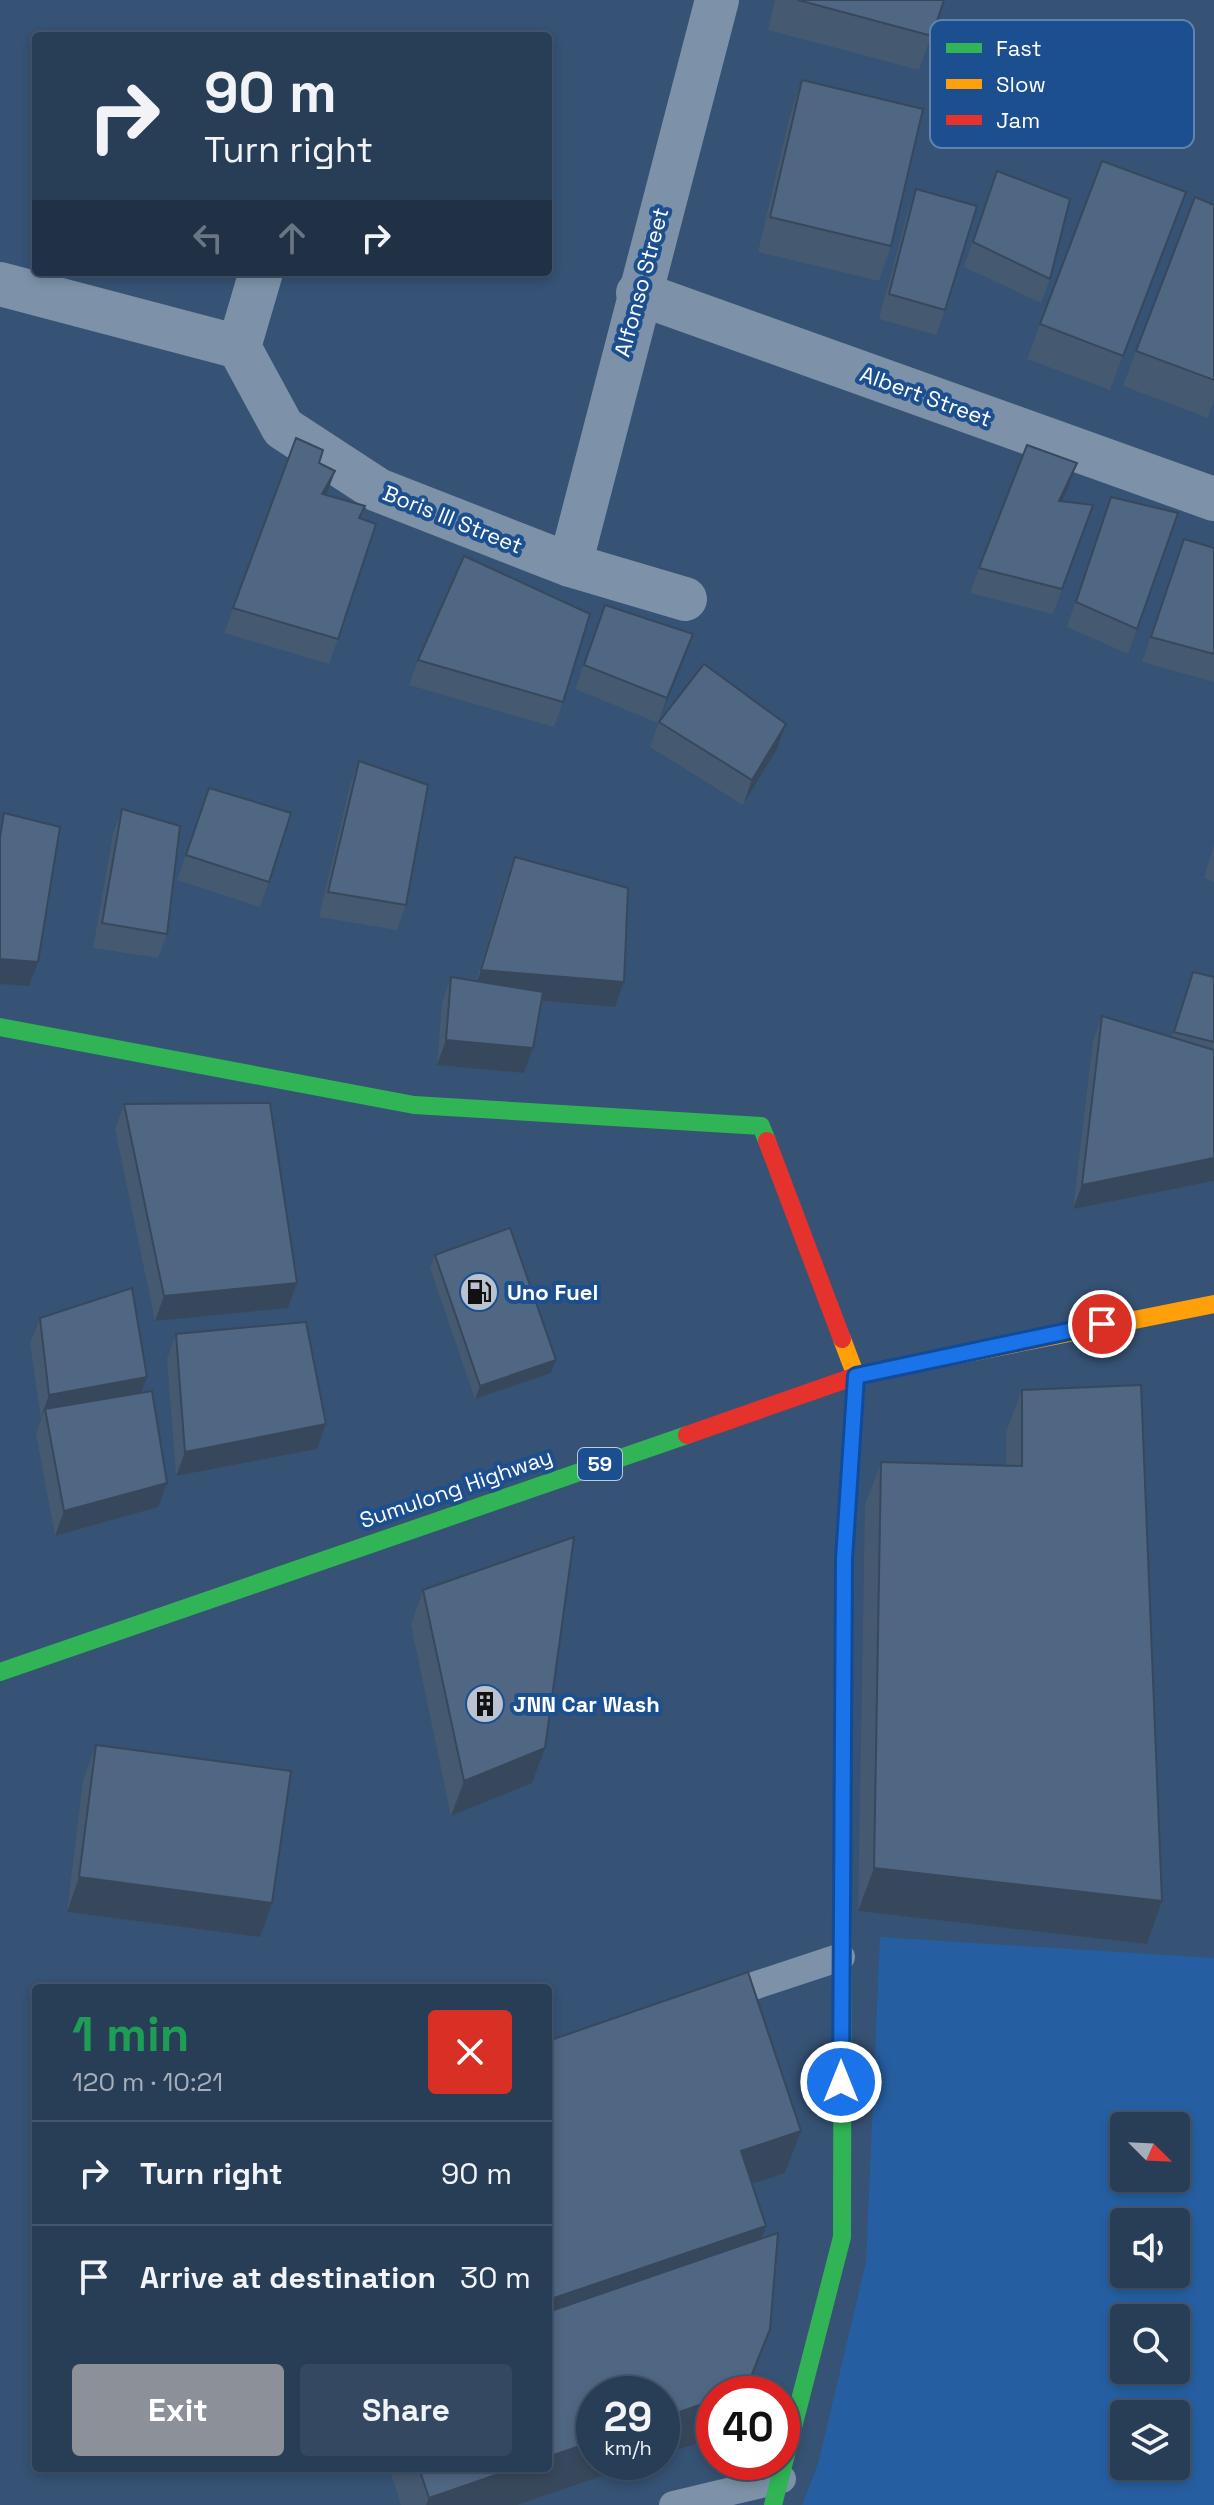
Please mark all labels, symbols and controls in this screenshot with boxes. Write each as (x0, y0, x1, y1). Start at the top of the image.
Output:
legend (930, 20, 1194, 148)
text: Fast (996, 34, 1042, 62)
text: 90 m (204, 57, 337, 128)
icon: right (72, 64, 176, 168)
text: Slow (996, 70, 1046, 98)
text: Jam (996, 106, 1040, 134)
text: Turn right (204, 127, 373, 173)
street label: Alfonso Street (608, 204, 674, 360)
icon: left (186, 216, 230, 260)
icon: ahead (270, 216, 314, 260)
icon: right (354, 216, 398, 260)
street label: Albert Street (856, 359, 996, 433)
street label: Boris III Street (379, 478, 527, 560)
fuel station icon: Uno Fuel (458, 1271, 500, 1313)
place label: Uno Fuel (507, 1278, 598, 1306)
pin (1068, 1290, 1136, 1358)
icon: arrive (1080, 1302, 1124, 1346)
street label: Sumulong Highway (356, 1442, 556, 1534)
road number: 59 (578, 1448, 622, 1480)
building icon: JNN Car Wash (464, 1683, 506, 1725)
place label: JNN Car Wash (513, 1690, 660, 1718)
text: 1 min (72, 2004, 189, 2065)
button: close (428, 2010, 512, 2094)
position arrow (799, 2040, 883, 2124)
text: 120 m · 10:21 (72, 2065, 223, 2099)
north arrow (1110, 2112, 1190, 2192)
map controls (1110, 2112, 1190, 2480)
icon: right (72, 2151, 116, 2195)
text: Turn right (140, 2154, 283, 2193)
text: 90 m (441, 2154, 512, 2193)
button: sound (1110, 2208, 1190, 2288)
icon: arrive (72, 2255, 116, 2299)
text: Arrive at destination (140, 2258, 436, 2297)
text: 30 m (460, 2258, 531, 2297)
button: search (1110, 2304, 1190, 2384)
button: Exit (72, 2364, 284, 2456)
button: Share (300, 2364, 512, 2456)
speed limit sign: 40 (696, 2376, 800, 2480)
text: 29 (604, 2392, 652, 2443)
button: layers (1110, 2400, 1190, 2480)
text: km/h (604, 2435, 652, 2461)

